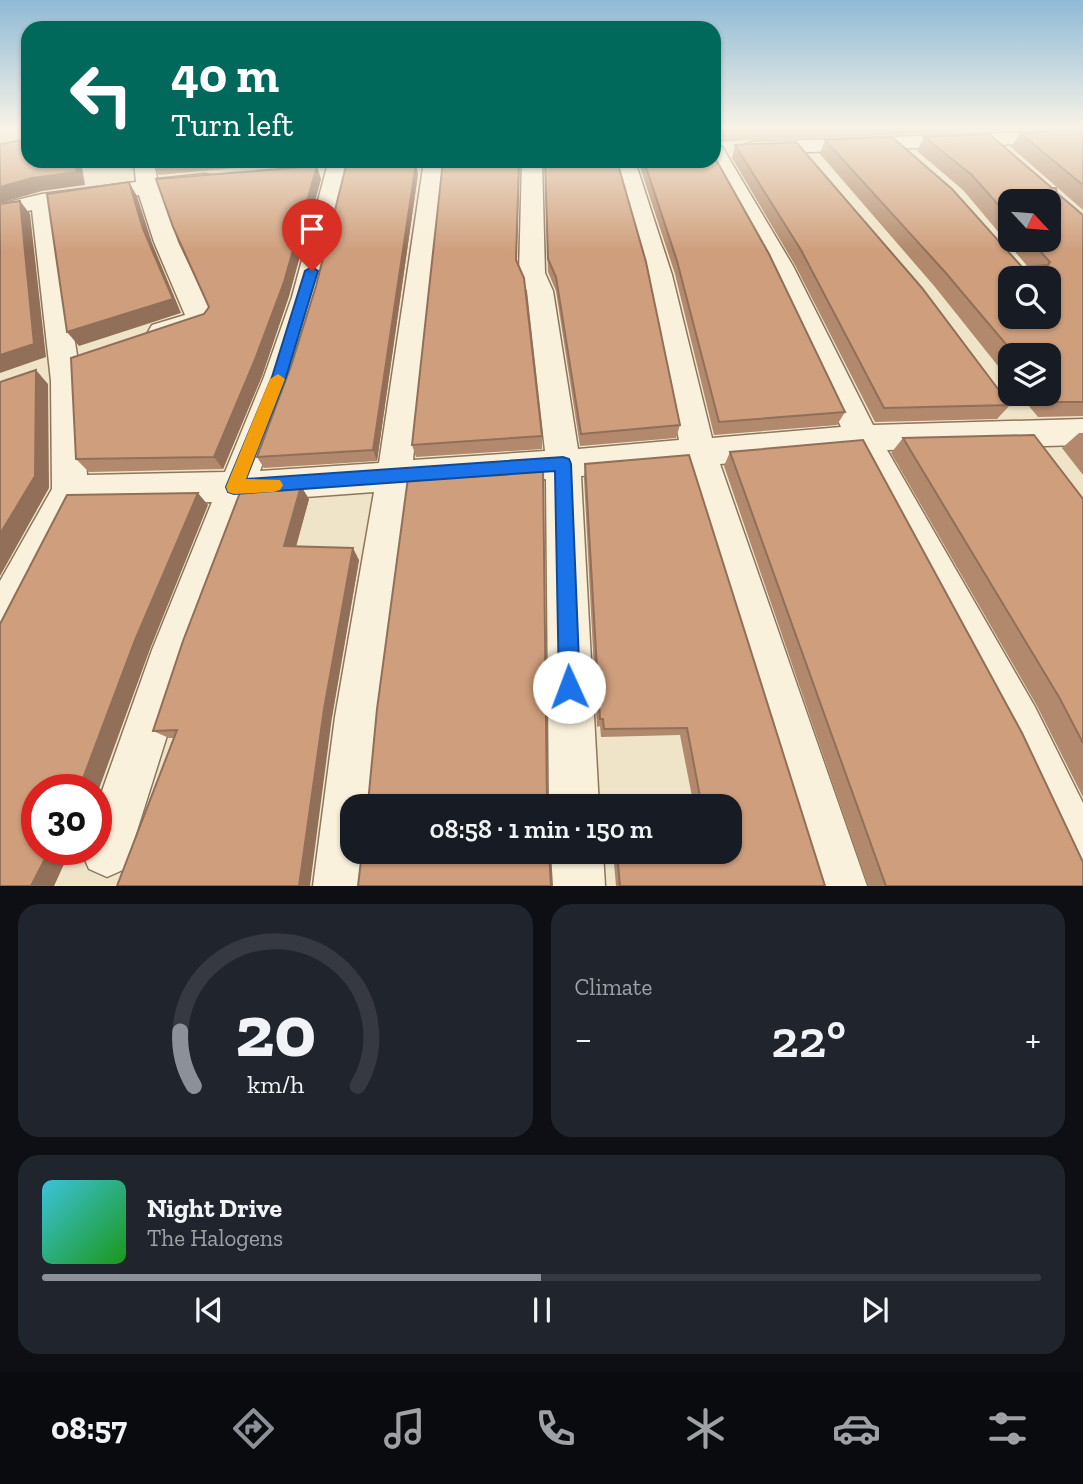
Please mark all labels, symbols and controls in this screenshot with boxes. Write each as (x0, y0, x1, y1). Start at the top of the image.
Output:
text: 40 m (171, 46, 279, 105)
icon: left (56, 49, 147, 140)
text: Turn left (171, 106, 293, 144)
north arrow (998, 189, 1060, 252)
map controls (998, 189, 1061, 406)
pin (282, 199, 342, 271)
icon: arrive (293, 210, 331, 248)
button: search (998, 266, 1061, 329)
button: layers (998, 343, 1061, 406)
position arrow (532, 650, 606, 724)
speed limit sign: 30 (21, 774, 112, 865)
text: 08:58 · 1 min · 150 m (429, 813, 653, 845)
text: Climate (575, 973, 652, 1001)
text: 20 (235, 988, 316, 1076)
text: 22° (771, 1008, 846, 1070)
text: − (575, 1016, 592, 1062)
text: + (1025, 1016, 1041, 1062)
text: km/h (247, 1069, 304, 1099)
text: Night Drive (147, 1192, 282, 1224)
text: The Halogens (147, 1224, 283, 1252)
icon: previous (190, 1291, 228, 1329)
icon: pause (523, 1291, 561, 1329)
icon: next (856, 1291, 894, 1329)
icon: directions (229, 1404, 278, 1453)
icon: music (380, 1404, 429, 1453)
icon: phone (531, 1404, 580, 1453)
icon: climate (681, 1404, 730, 1453)
icon: car (832, 1404, 881, 1453)
icon: filters (983, 1404, 1032, 1453)
text: 08:57 (51, 1409, 127, 1447)

